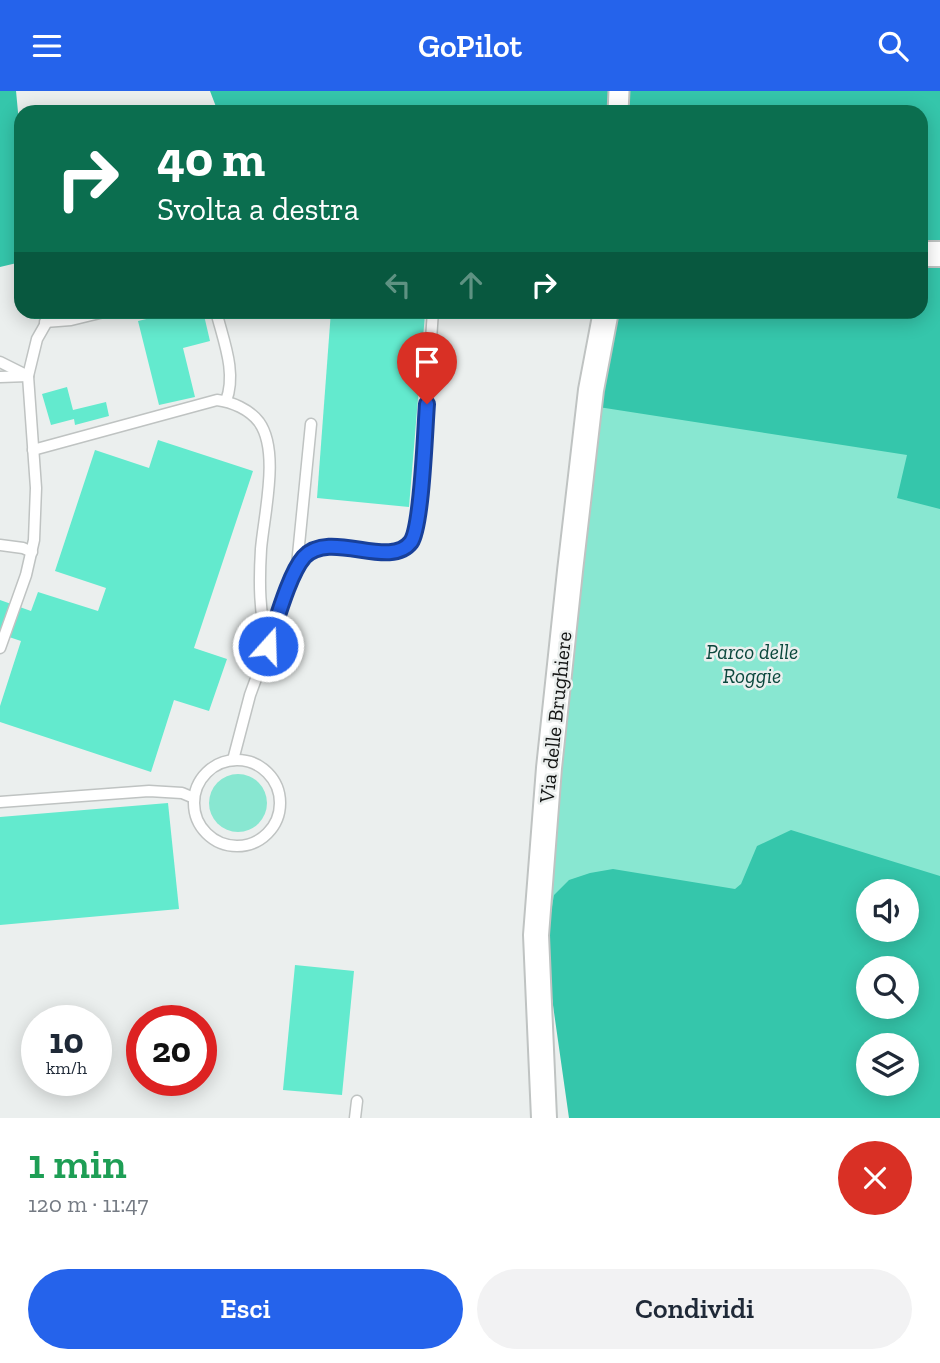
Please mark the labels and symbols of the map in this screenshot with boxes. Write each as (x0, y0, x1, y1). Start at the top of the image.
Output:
pin (397, 332, 457, 404)
position arrow (231, 609, 305, 683)
street label: Via delle Brughiere (533, 630, 576, 805)
park label: Parco delle Roggie (706, 639, 798, 688)
speed limit sign: 20 (126, 1005, 217, 1096)

